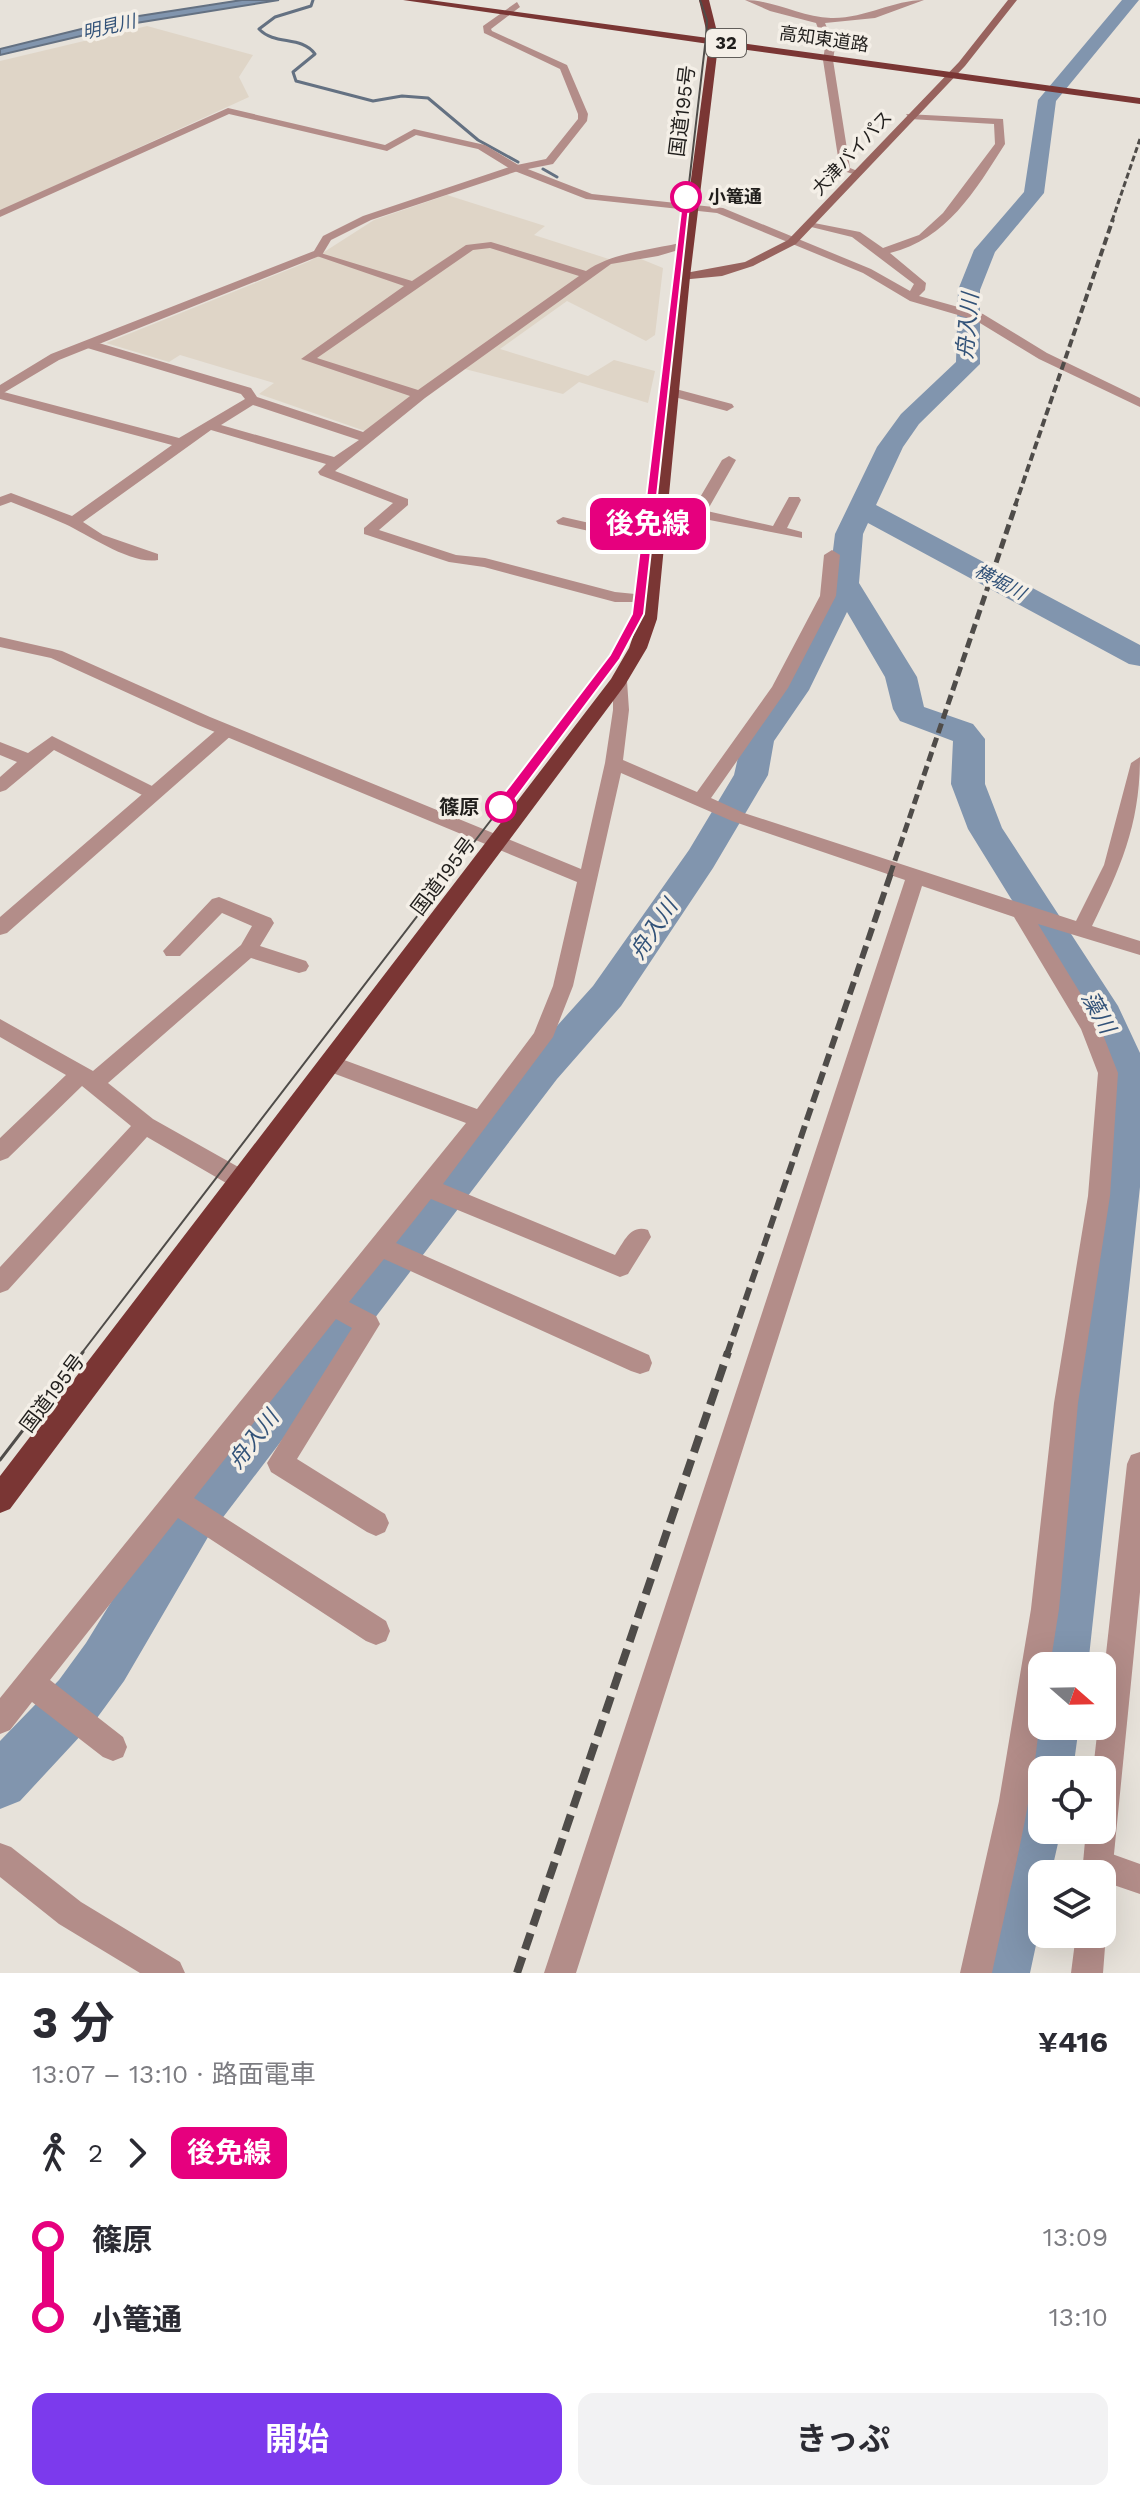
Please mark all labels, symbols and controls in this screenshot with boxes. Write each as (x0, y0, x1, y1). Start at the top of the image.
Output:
water label: 明見川 (80, 10, 140, 43)
street label: 高知東道路 (778, 22, 870, 55)
road number: 32 (706, 29, 746, 57)
street label: 国道195号 (664, 64, 700, 158)
street label: 大津バイパス (807, 106, 896, 199)
marker: 小篭通 (671, 182, 701, 212)
place label: 小篭通 (708, 186, 762, 207)
water label: 舟入川 (952, 290, 983, 360)
line badge: 後免線 (602, 498, 694, 550)
text: 後免線 (606, 507, 690, 540)
water label: 横堀川 (971, 560, 1031, 604)
marker: 篠原 (486, 792, 516, 822)
place label: 篠原 (439, 795, 479, 819)
street label: 国道195号 (406, 832, 480, 920)
water label: 舟入川 (625, 893, 683, 964)
water label: 藻川 (1077, 987, 1121, 1039)
street label: 国道195号 (15, 1349, 89, 1437)
water label: 舟入川 (223, 1404, 285, 1473)
north arrow (1028, 1652, 1116, 1740)
map controls (1028, 1652, 1116, 1948)
button: locate (1028, 1756, 1116, 1844)
button: layers (1028, 1860, 1116, 1948)
text: 3 分 (32, 1997, 115, 2049)
text: ¥416 (1038, 2024, 1108, 2059)
text: 13:07 – 13:10 · 路面電車 (32, 2059, 316, 2089)
icon: walk (32, 2131, 76, 2175)
icon: forward (115, 2131, 159, 2175)
text: 後免線 (187, 2136, 271, 2169)
text: 2 (88, 2138, 103, 2168)
text: 篠原 (92, 2222, 152, 2257)
text: 13:09 (1043, 2222, 1108, 2252)
text: 小篭通 (92, 2302, 182, 2337)
text: 13:10 (1049, 2302, 1108, 2332)
button: 開始 (32, 2393, 562, 2485)
button: きっぷ (578, 2393, 1108, 2485)

